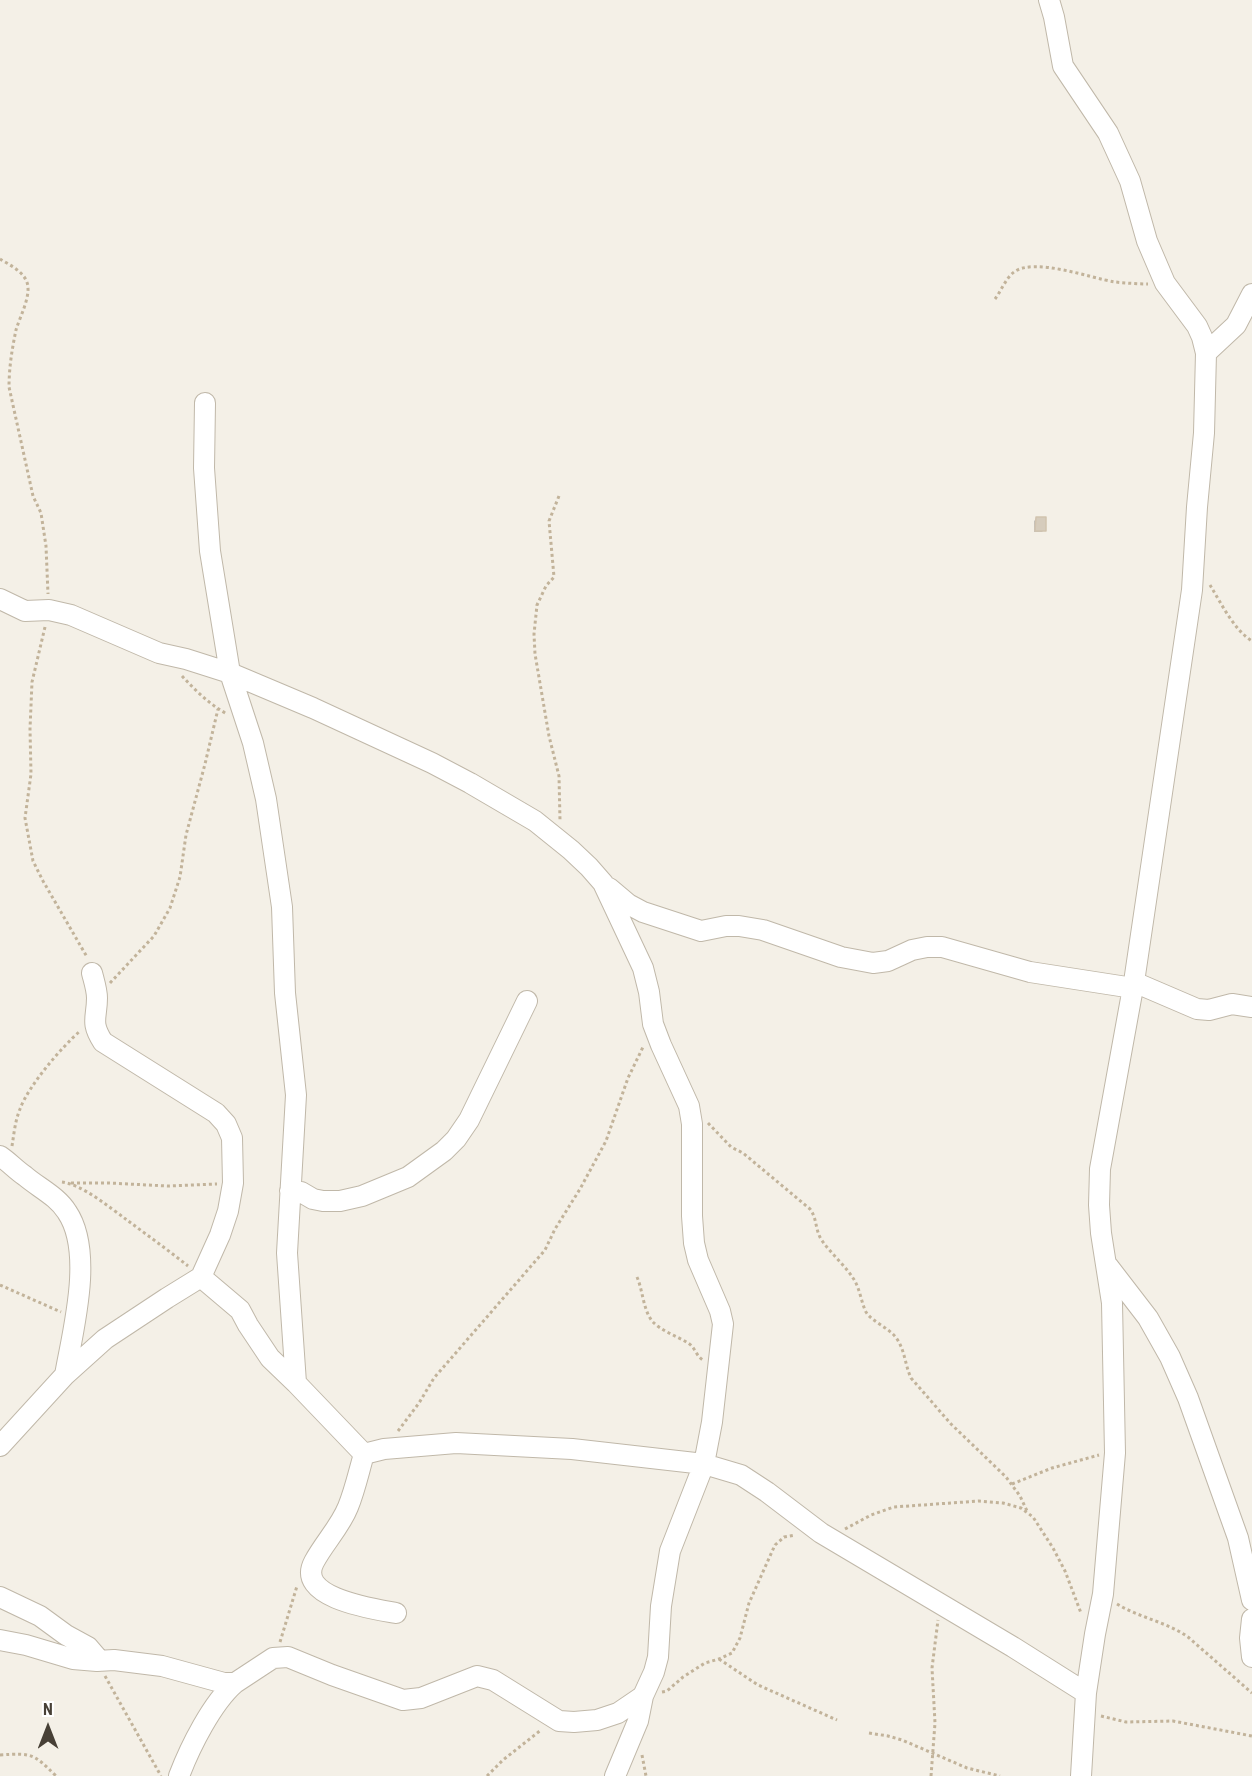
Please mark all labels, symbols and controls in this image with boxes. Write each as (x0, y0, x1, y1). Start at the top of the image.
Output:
north arrow (18, 1698, 78, 1758)
text: N (43, 1700, 53, 1719)

